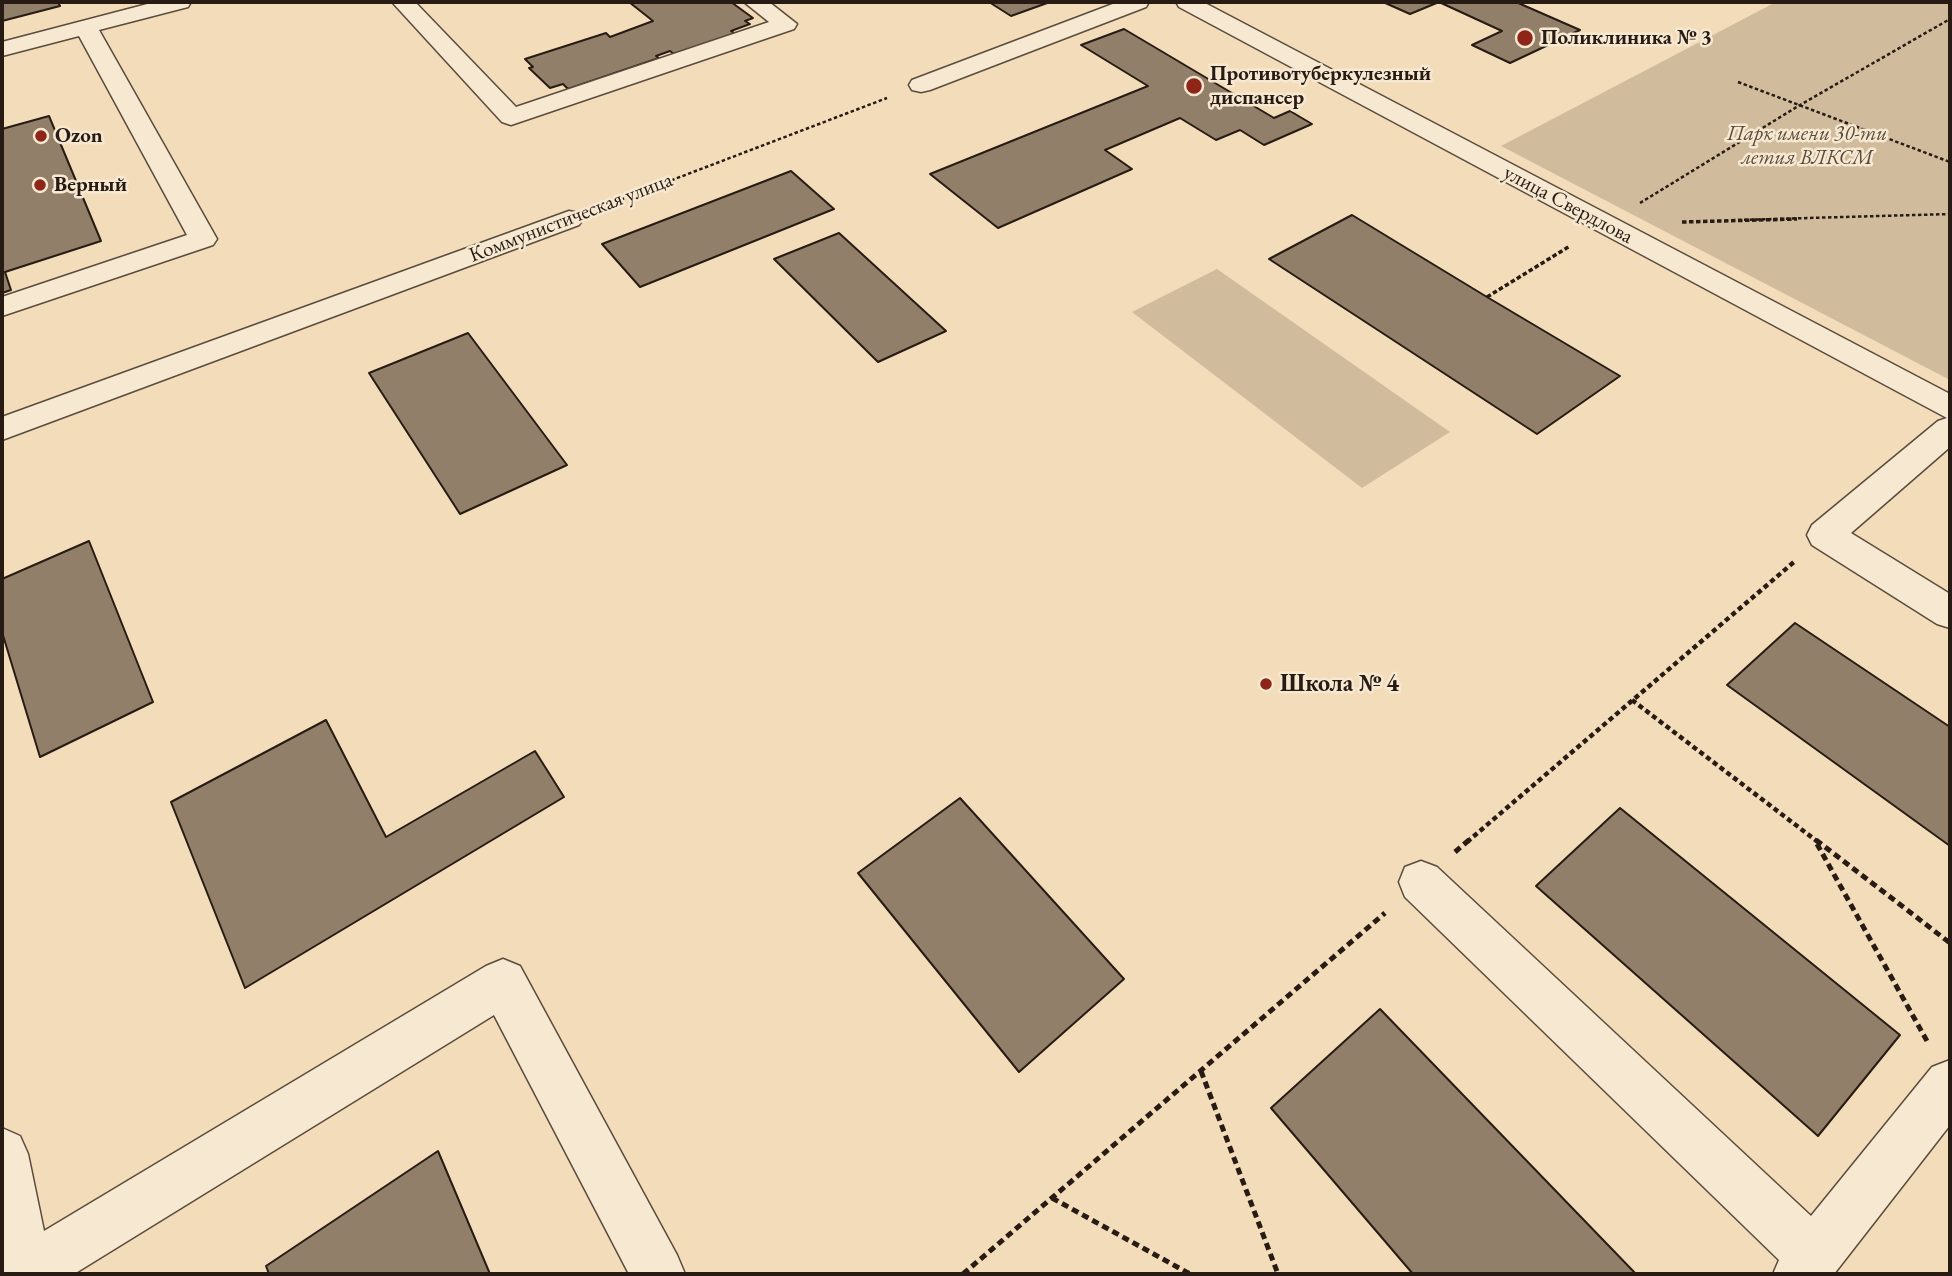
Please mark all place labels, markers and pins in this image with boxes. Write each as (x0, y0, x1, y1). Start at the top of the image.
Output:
place label: Поликлиника № 3 (1541, 25, 1712, 51)
marker: Поликлиника № 3 (1515, 28, 1535, 48)
place label: Противотуберкулезный диспансер (1210, 61, 1431, 111)
marker: Противотуберкулезный диспансер (1184, 76, 1204, 96)
place label: Ozon (55, 123, 103, 149)
marker: Ozon (33, 128, 49, 144)
place label: Верный (54, 172, 127, 198)
marker: Верный (32, 177, 48, 193)
place label: Школа № 4 (1280, 670, 1399, 698)
marker: Школа № 4 (1258, 676, 1274, 692)

